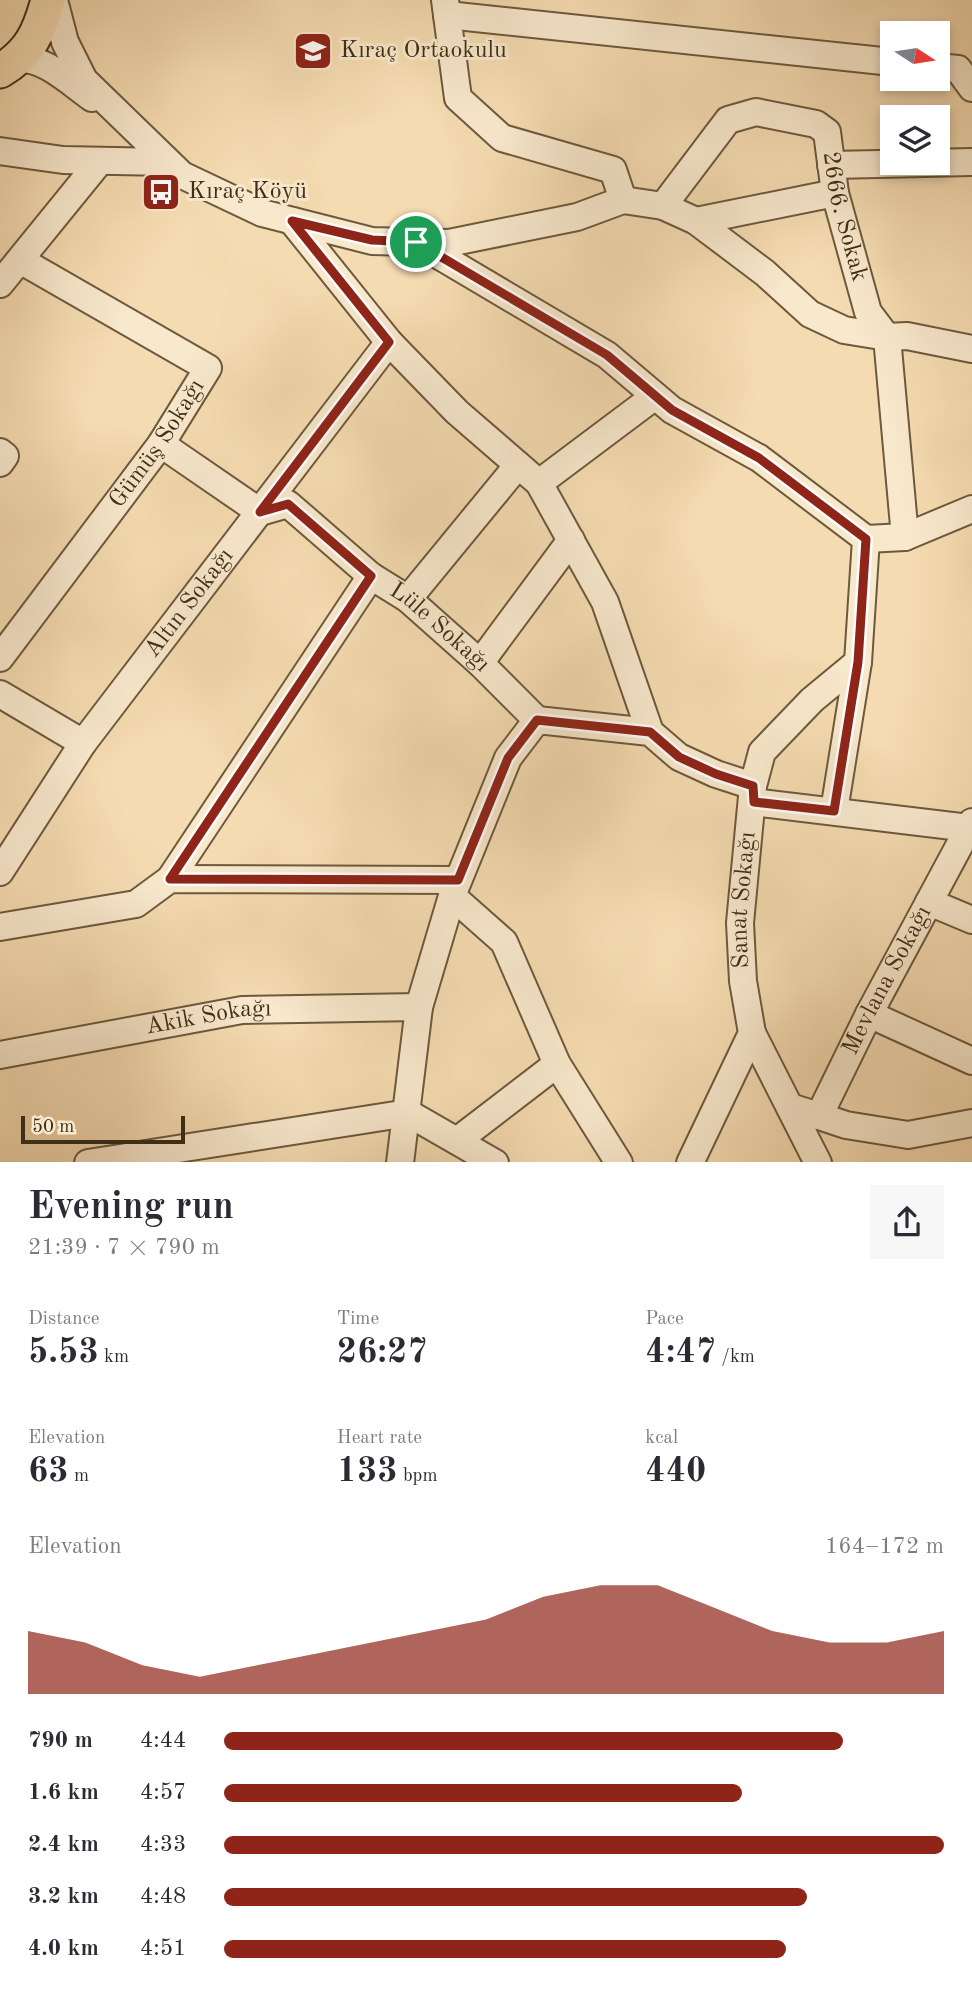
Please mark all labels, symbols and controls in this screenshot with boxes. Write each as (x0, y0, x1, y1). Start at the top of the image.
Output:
north arrow (880, 21, 950, 91)
map controls (880, 21, 950, 175)
school or university icon: Kıraç Ortaokulu (292, 30, 334, 72)
place label: Kıraç Ortaokulu (340, 39, 507, 63)
button: layers (880, 105, 950, 175)
street label: 2666. Sokak (818, 150, 871, 284)
bus stop icon: Kıraç Köyü (140, 171, 182, 213)
place label: Kıraç Köyü (188, 180, 307, 204)
pin (386, 212, 446, 272)
icon: arrive (397, 223, 435, 261)
street label: Gümüş Sokağı (105, 376, 210, 512)
street label: Altın Sokağı (141, 544, 239, 662)
street label: Lüle Sokağı (385, 578, 494, 677)
street label: Sanat Sokağı (728, 830, 761, 969)
street label: Mevlana Sokağı (839, 902, 936, 1059)
street label: Akik Sokağı (144, 998, 272, 1040)
scale bar (21, 1114, 186, 1145)
text: 50 m (32, 1118, 74, 1137)
button: share (870, 1185, 944, 1259)
text: Evening run (28, 1189, 234, 1227)
text: 21:39 · 7 × 790 m (28, 1236, 220, 1259)
text: Distance (28, 1310, 100, 1329)
text: Time (337, 1310, 379, 1329)
text: Pace (645, 1310, 684, 1329)
text: 5.53 (28, 1335, 99, 1370)
text: 26:27 (337, 1335, 428, 1370)
text: 4:47 (645, 1335, 716, 1370)
text: km (99, 1348, 129, 1367)
text: /km (716, 1348, 755, 1367)
text: Elevation (28, 1429, 105, 1448)
text: Heart rate (337, 1429, 422, 1448)
text: kcal (645, 1429, 678, 1448)
text: 63 (28, 1454, 69, 1489)
text: 133 (337, 1454, 398, 1489)
text: 440 (645, 1454, 706, 1489)
text: m (69, 1467, 89, 1486)
text: bpm (398, 1467, 438, 1486)
text: Elevation (28, 1535, 122, 1558)
text: 164–172 m (825, 1535, 944, 1558)
text: 790 m (28, 1729, 93, 1752)
text: 4:44 (140, 1729, 186, 1752)
text: 1.6 km (28, 1781, 99, 1804)
text: 4:57 (140, 1781, 186, 1804)
text: 2.4 km (28, 1833, 99, 1856)
text: 4:33 (140, 1833, 186, 1856)
text: 3.2 km (28, 1885, 99, 1908)
text: 4:48 (140, 1885, 186, 1908)
text: 4.0 km (28, 1937, 99, 1960)
text: 4:51 (140, 1937, 186, 1960)

